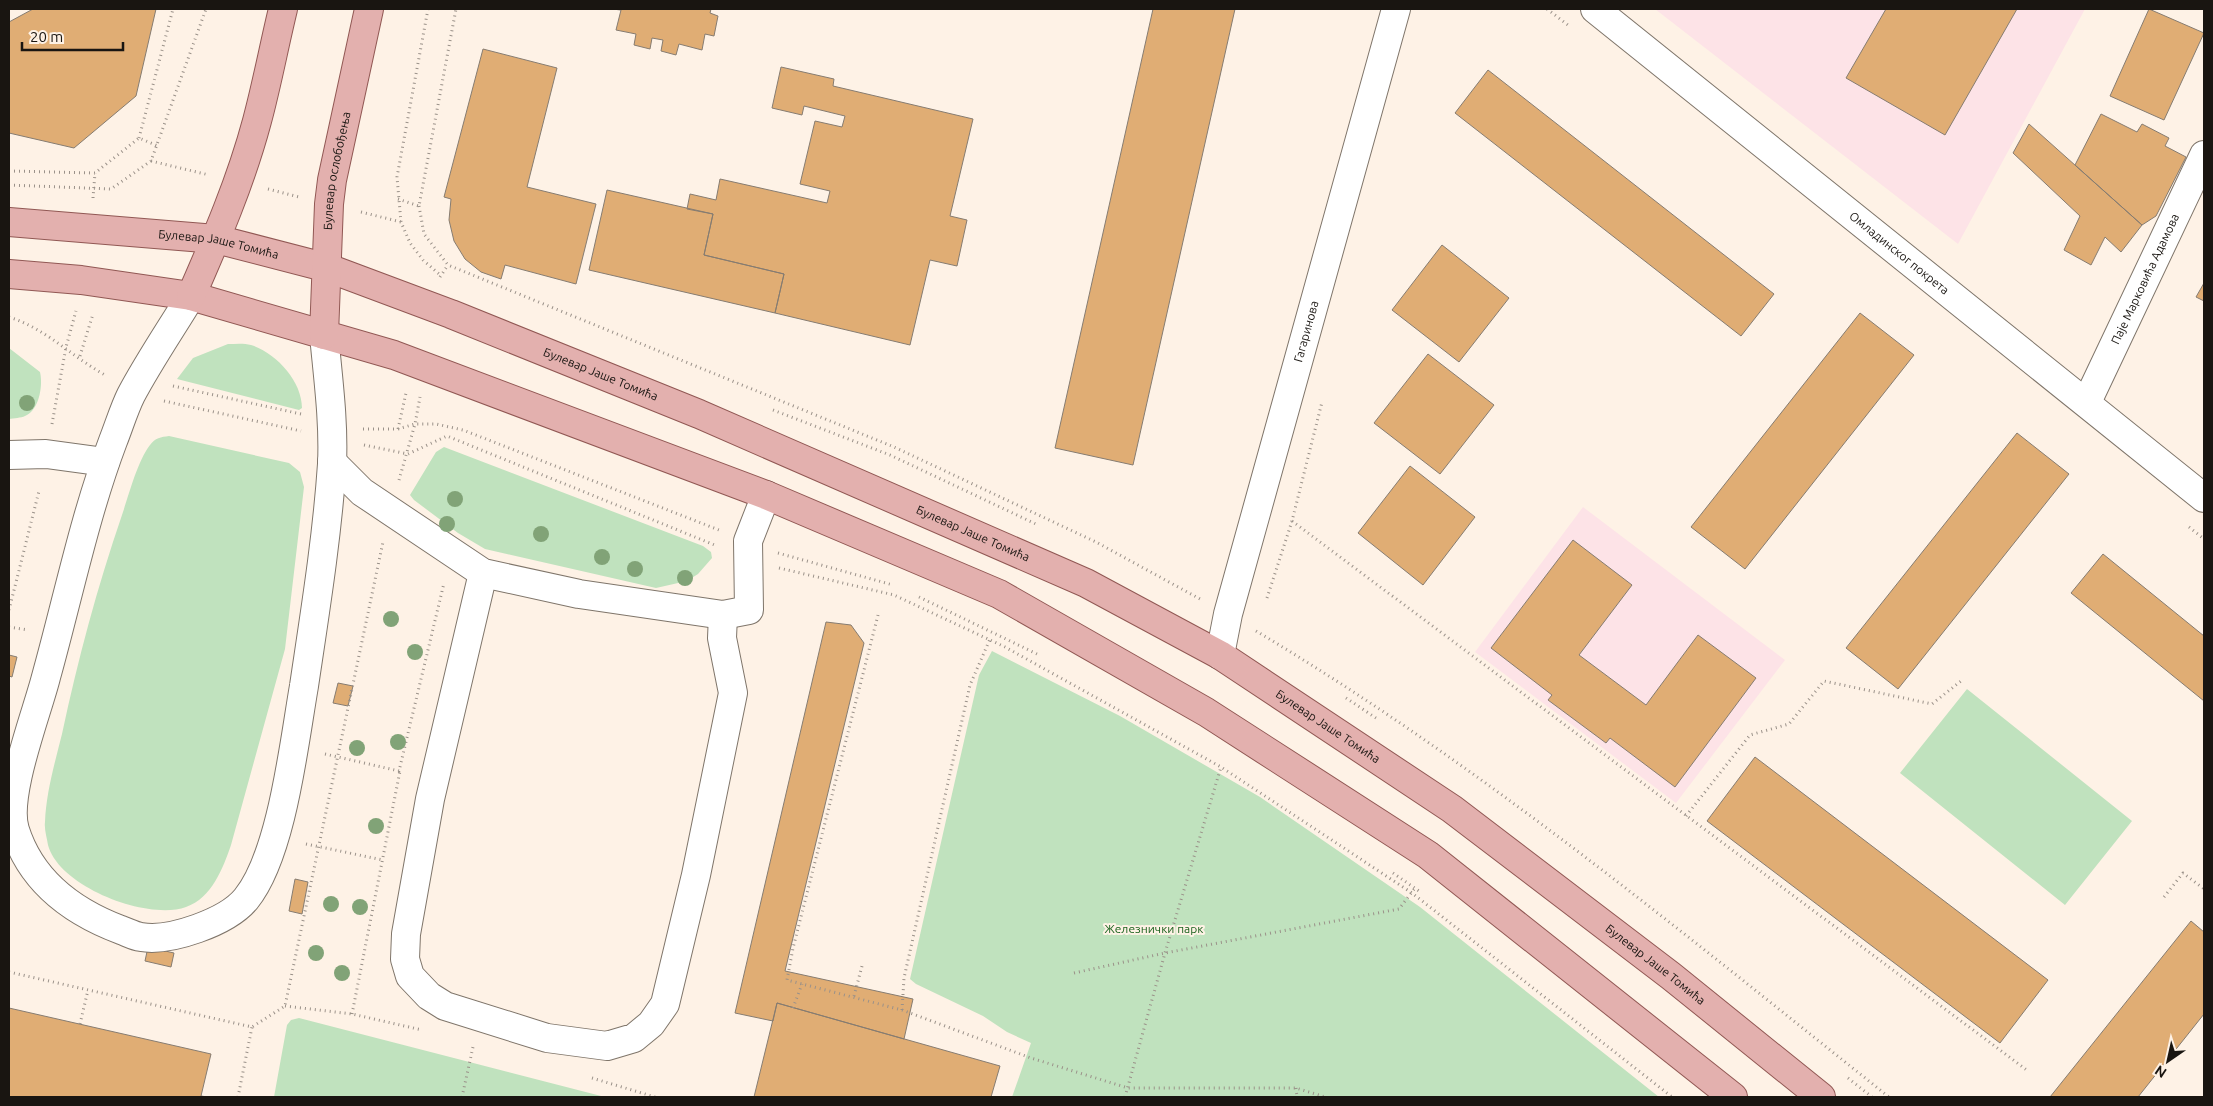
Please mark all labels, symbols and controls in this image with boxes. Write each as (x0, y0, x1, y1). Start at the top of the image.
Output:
scale bar (22, 20, 124, 52)
text: 20 m (30, 28, 63, 45)
street label: Булевар ослобођења (321, 110, 353, 230)
street label: Омладинског покрета (1847, 209, 1952, 297)
street label: Паје Марковића Адамова (2108, 212, 2181, 346)
street label: Булевар Јаше Томића (158, 227, 280, 261)
street label: Гагаринова (1291, 299, 1321, 363)
street label: Булевар Јаше Томића (542, 345, 660, 403)
street label: Булевар Јаше Томића (914, 503, 1032, 564)
street label: Булевар Јаше Томића (1274, 687, 1383, 765)
park label: Железнички парк (1105, 922, 1203, 935)
street label: Булевар Јаше Томића (1603, 922, 1708, 1007)
north arrow (2143, 1036, 2193, 1086)
text: N (2152, 1062, 2170, 1081)

